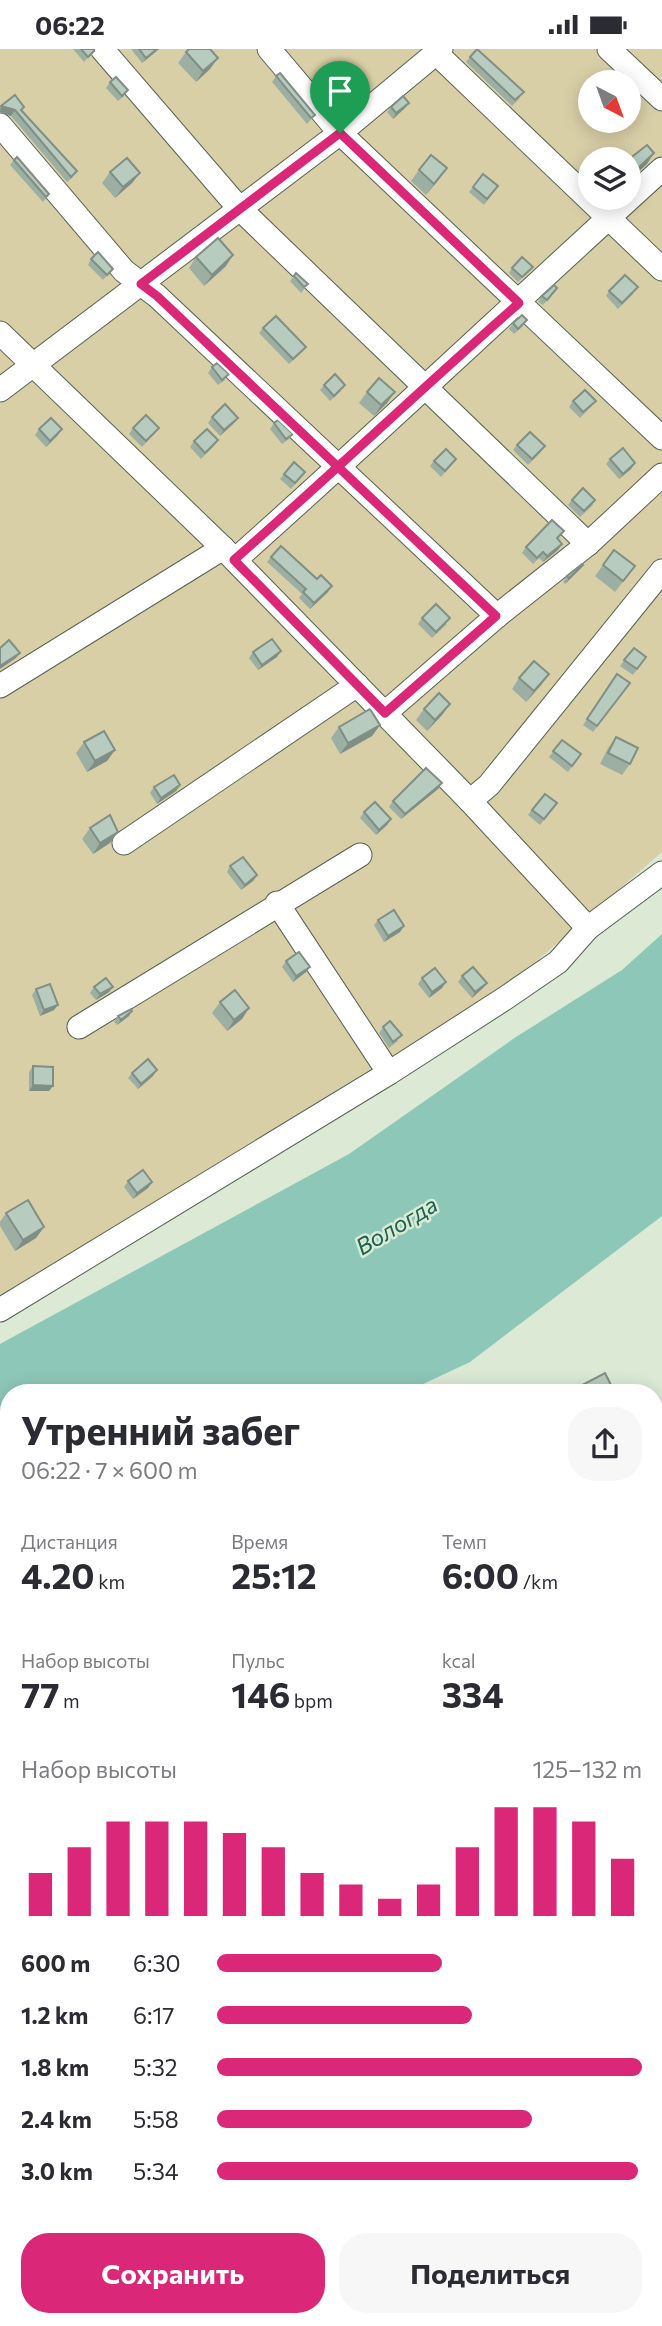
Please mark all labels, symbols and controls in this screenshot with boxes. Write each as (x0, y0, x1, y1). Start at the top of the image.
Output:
text: 06:22 (35, 9, 105, 40)
pin (310, 61, 370, 133)
north arrow (578, 70, 640, 133)
map controls (578, 70, 641, 210)
icon: arrive (321, 72, 359, 110)
button: layers (578, 147, 641, 210)
water label: Вологда (350, 1190, 442, 1260)
text: Утренний забег (21, 1406, 300, 1453)
button: share (568, 1407, 642, 1481)
text: 06:22 · 7 × 600 m (21, 1456, 198, 1484)
text: Дистанция (21, 1530, 118, 1553)
text: Время (231, 1530, 288, 1553)
text: Темп (442, 1530, 487, 1553)
text: 4.20 (21, 1553, 95, 1596)
text: 25:12 (231, 1553, 317, 1596)
text: 6:00 (442, 1553, 519, 1596)
text: km (95, 1570, 125, 1593)
text: /km (519, 1570, 558, 1593)
text: Набор высоты (21, 1649, 150, 1672)
text: Пульс (231, 1649, 285, 1672)
text: kcal (442, 1649, 476, 1672)
text: 77 (21, 1672, 59, 1715)
text: 146 (231, 1672, 290, 1715)
text: 334 (442, 1672, 504, 1715)
text: m (59, 1689, 80, 1712)
text: bpm (290, 1689, 333, 1712)
text: Набор высоты (21, 1755, 177, 1783)
text: 125–132 m (533, 1755, 642, 1783)
text: 600 m (21, 1949, 90, 1977)
text: 6:30 (133, 1949, 181, 1977)
text: 1.2 km (21, 2001, 88, 2029)
text: 6:17 (133, 2001, 174, 2029)
text: 1.8 km (21, 2053, 89, 2081)
text: 5:32 (133, 2053, 177, 2081)
text: 2.4 km (21, 2105, 92, 2133)
text: 5:58 (133, 2105, 179, 2133)
text: 3.0 km (21, 2157, 93, 2185)
text: 5:34 (133, 2157, 179, 2185)
button: Сохранить (21, 2233, 325, 2313)
button: Поделиться (339, 2233, 642, 2313)

